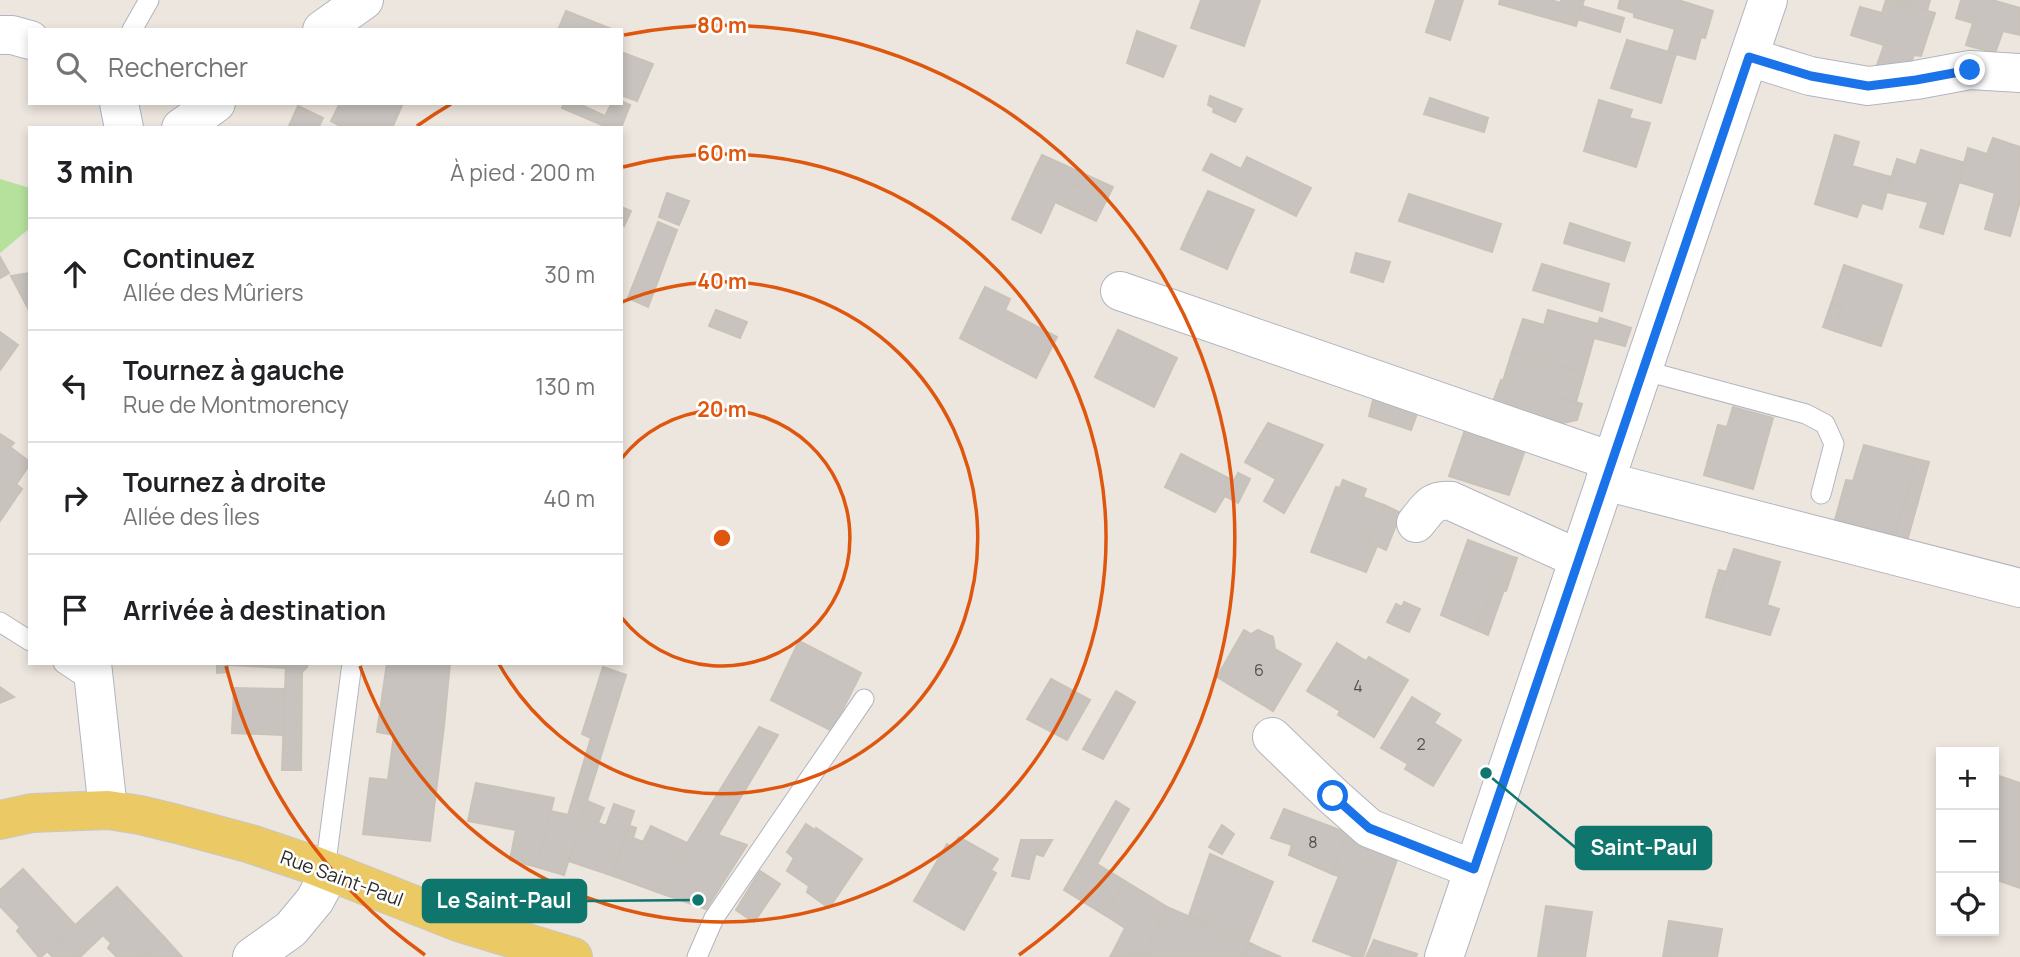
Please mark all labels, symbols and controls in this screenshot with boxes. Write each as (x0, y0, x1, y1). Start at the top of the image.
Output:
text: 80 m (697, 11, 747, 39)
search box (28, 28, 623, 105)
icon: search (52, 48, 90, 86)
text: Rechercher (108, 49, 248, 85)
route end (1954, 54, 1985, 85)
text: 60 m (697, 139, 747, 167)
text: 3 min (56, 151, 134, 192)
text: À pied · 200 m (450, 156, 595, 188)
text: Continuez (123, 240, 255, 276)
icon: ahead (56, 255, 94, 293)
text: 30 m (544, 258, 595, 290)
text: 40 m (697, 267, 747, 295)
text: Allée des Mûriers (123, 276, 304, 308)
text: Tournez à gauche (123, 352, 344, 388)
icon: left (56, 367, 94, 405)
text: 130 m (535, 370, 595, 402)
text: Rue de Montmorency (123, 388, 349, 420)
text: 20 m (697, 395, 747, 423)
text: Tournez à droite (123, 464, 326, 500)
icon: right (56, 479, 94, 517)
text: 40 m (543, 482, 595, 514)
text: Allée des Îles (123, 500, 260, 532)
centre of rings (710, 526, 734, 550)
icon: arrive (56, 591, 94, 629)
text: Arrivée à destination (123, 592, 386, 628)
house number: 6 (1254, 659, 1264, 681)
house number: 4 (1353, 675, 1363, 697)
house number: 2 (1416, 733, 1426, 755)
map controls (1936, 747, 1999, 936)
button: + (1936, 747, 1999, 810)
route start (1317, 780, 1348, 811)
button: − (1936, 810, 1999, 873)
callout: Saint-Paul (1576, 827, 1711, 869)
house number: 8 (1308, 831, 1318, 853)
text: Saint-Paul (1590, 833, 1698, 861)
street label: Rue Saint-Paul (277, 844, 407, 912)
button: locate (1936, 873, 1999, 936)
callout: Le Saint-Paul (423, 880, 586, 922)
text: Le Saint-Paul (436, 886, 572, 914)

